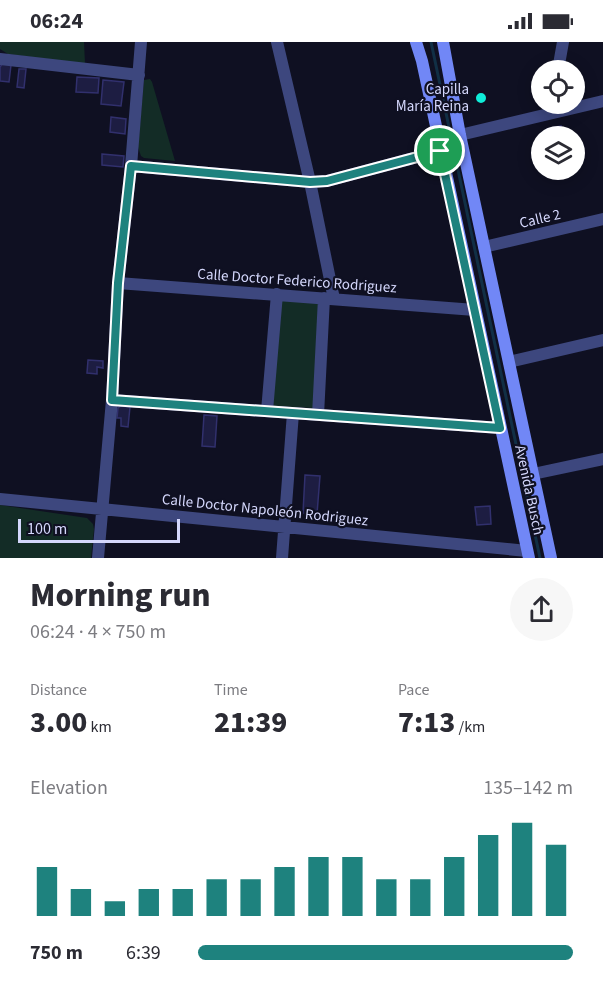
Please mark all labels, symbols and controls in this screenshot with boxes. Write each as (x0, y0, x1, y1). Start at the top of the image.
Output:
text: 06:24 (30, 5, 83, 37)
map controls (531, 60, 585, 180)
button: locate (531, 60, 585, 114)
place label: Capilla María Reina (396, 79, 469, 117)
marker: Capilla María Reina (474, 91, 488, 105)
pin (414, 125, 465, 176)
button: layers (531, 126, 585, 180)
icon: arrive (423, 134, 456, 167)
street label: Calle 2 (517, 204, 563, 234)
street label: Calle Doctor Federico Rodriguez (197, 264, 397, 298)
street label: Avenida Busch (509, 443, 549, 537)
street label: Calle Doctor Napoleón Rodriguez (161, 489, 369, 531)
scale bar (18, 516, 180, 544)
text: 100 m (27, 518, 67, 540)
text: Morning run (30, 572, 210, 619)
button: share (510, 578, 573, 641)
text: 06:24 · 4 × 750 m (30, 618, 166, 646)
text: Distance (30, 679, 87, 701)
text: Time (214, 679, 248, 701)
text: Pace (398, 679, 429, 701)
text: 3.00 (30, 701, 87, 744)
text: 21:39 (214, 701, 287, 744)
text: 7:13 (398, 701, 455, 744)
text: km (87, 716, 112, 738)
text: /km (455, 716, 485, 738)
text: Elevation (30, 774, 108, 802)
text: 135–142 m (483, 774, 573, 802)
text: 750 m (30, 939, 83, 967)
text: 6:39 (126, 939, 161, 967)

